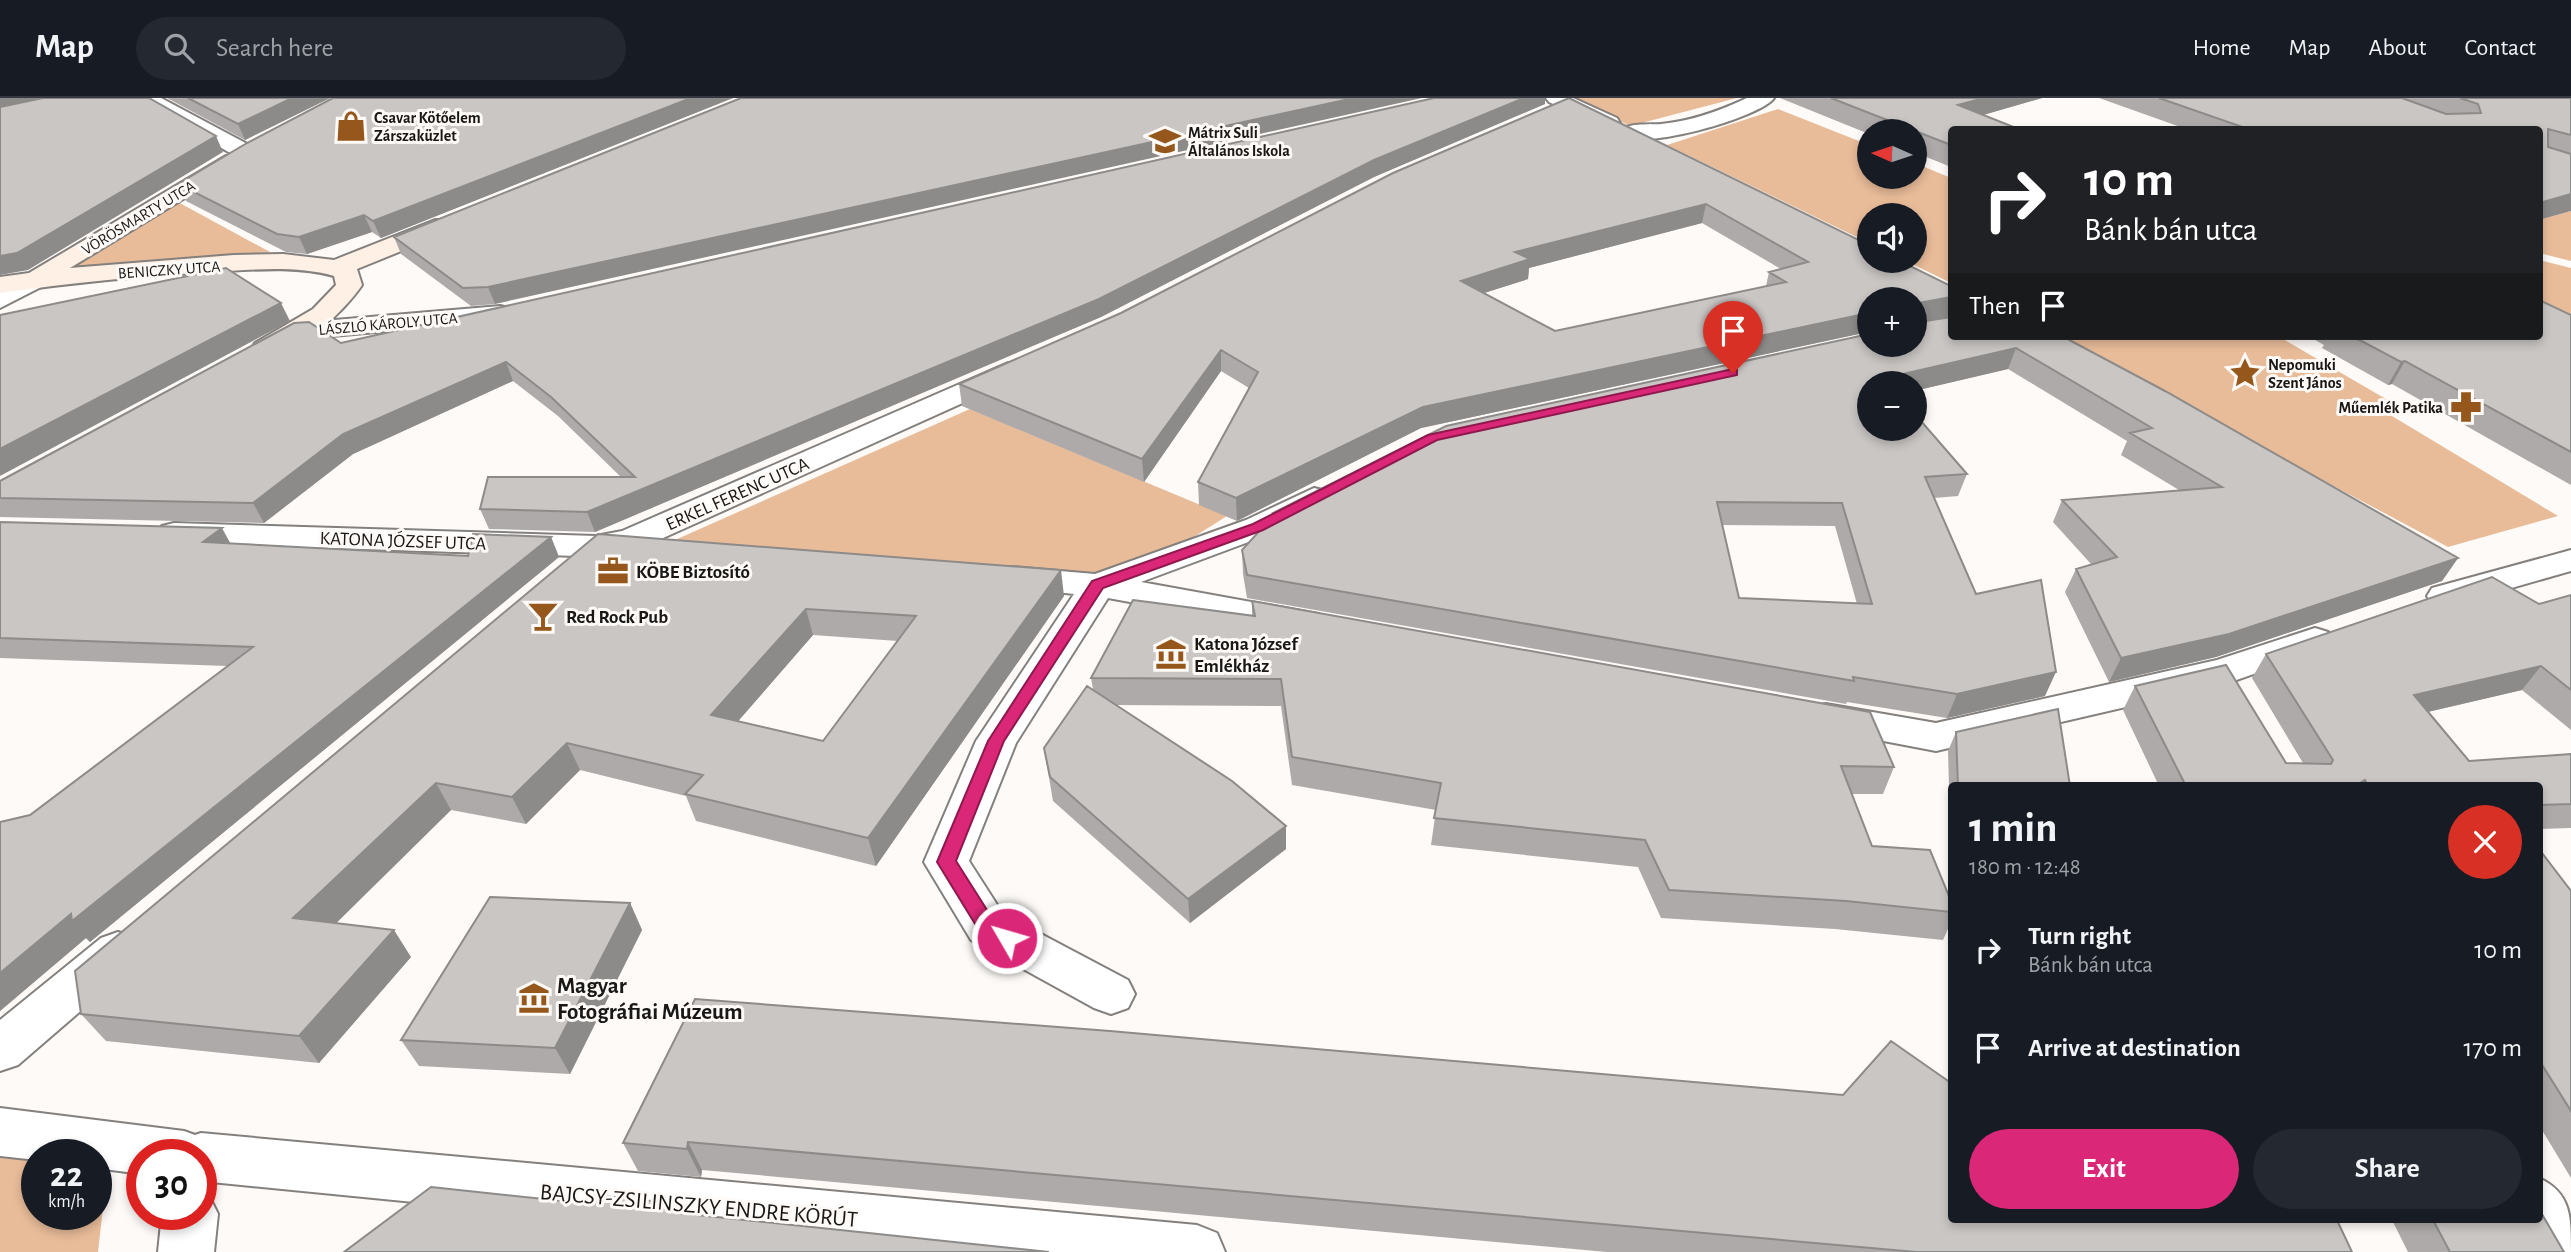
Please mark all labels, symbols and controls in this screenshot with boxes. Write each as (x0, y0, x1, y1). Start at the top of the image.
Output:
search box (136, 17, 626, 80)
icon: search (160, 29, 198, 67)
text: Map (35, 31, 94, 64)
text: Search here (216, 35, 334, 61)
text: Home (2193, 36, 2251, 60)
text: Map (2289, 36, 2331, 60)
text: About (2369, 36, 2426, 60)
text: Contact (2464, 36, 2536, 60)
shop icon: Csavar Kötőelem Zárszaküzlet (334, 109, 368, 143)
place label: Csavar Kötőelem Zárszaküzlet (374, 110, 481, 144)
north arrow (1857, 119, 1927, 189)
map controls (1857, 119, 1927, 441)
school or university icon: Mátrix Suli Általános Iskola (1148, 124, 1182, 158)
place label: Mátrix Suli Általános Iskola (1188, 125, 1290, 159)
icon: right (1969, 154, 2060, 245)
text: 10 m (2084, 156, 2174, 205)
street label: VÖRÖSMARTY UTCA (78, 176, 198, 258)
button: sound (1857, 203, 1927, 273)
text: Bánk bán utca (2084, 214, 2258, 246)
street label: BENICZKY UTCA (117, 258, 221, 282)
button: + (1857, 287, 1927, 357)
icon: arrive (2034, 287, 2072, 325)
text: Then (1969, 293, 2020, 319)
pin (1703, 301, 1763, 373)
street label: LÁSZLÓ KÁROLY UTCA (318, 308, 458, 338)
icon: arrive (1714, 312, 1752, 350)
place icon: Nepomuki Szent János (2228, 356, 2262, 390)
place label: Nepomuki Szent János (2268, 357, 2342, 391)
button: − (1857, 371, 1927, 441)
pharmacy icon: Műemlék Patika (2449, 390, 2483, 424)
place label: Műemlék Patika (2339, 400, 2443, 416)
street label: ERKEL FERENC UTCA (663, 454, 812, 534)
street label: KATONA JÓZSEF UTCA (319, 527, 487, 554)
office icon: KÖBE Biztosító (596, 554, 630, 588)
place label: KÖBE Biztosító (636, 561, 750, 582)
bar icon: Red Rock Pub (526, 599, 560, 633)
place label: Red Rock Pub (566, 608, 668, 627)
place label: Katona József Emlékház (1194, 635, 1299, 676)
museum icon: Katona József Emlékház (1154, 637, 1188, 671)
button: close (2448, 805, 2522, 879)
text: 1 min (1969, 807, 2058, 849)
text: 180 m · 12:48 (1969, 856, 2081, 879)
position arrow (970, 901, 1044, 975)
text: Turn right (2028, 923, 2131, 949)
icon: right (1969, 931, 2007, 969)
text: 10 m (2474, 937, 2522, 963)
text: Bánk bán utca (2028, 954, 2153, 977)
place label: Magyar Fotográfiai Múzeum (557, 975, 743, 1024)
museum icon: Magyar Fotográfiai Múzeum (517, 981, 551, 1015)
icon: arrive (1969, 1029, 2007, 1067)
text: Arrive at destination (2028, 1035, 2241, 1061)
text: 170 m (2463, 1035, 2522, 1061)
button: Exit (1969, 1129, 2239, 1209)
button: Share (2253, 1129, 2522, 1209)
speed limit sign: 30 (126, 1139, 217, 1230)
text: 22 (50, 1158, 83, 1193)
street label: BAJCSY-ZSILINSZKY ENDRE KÖRÚT (539, 1178, 859, 1232)
text: km/h (48, 1193, 85, 1211)

